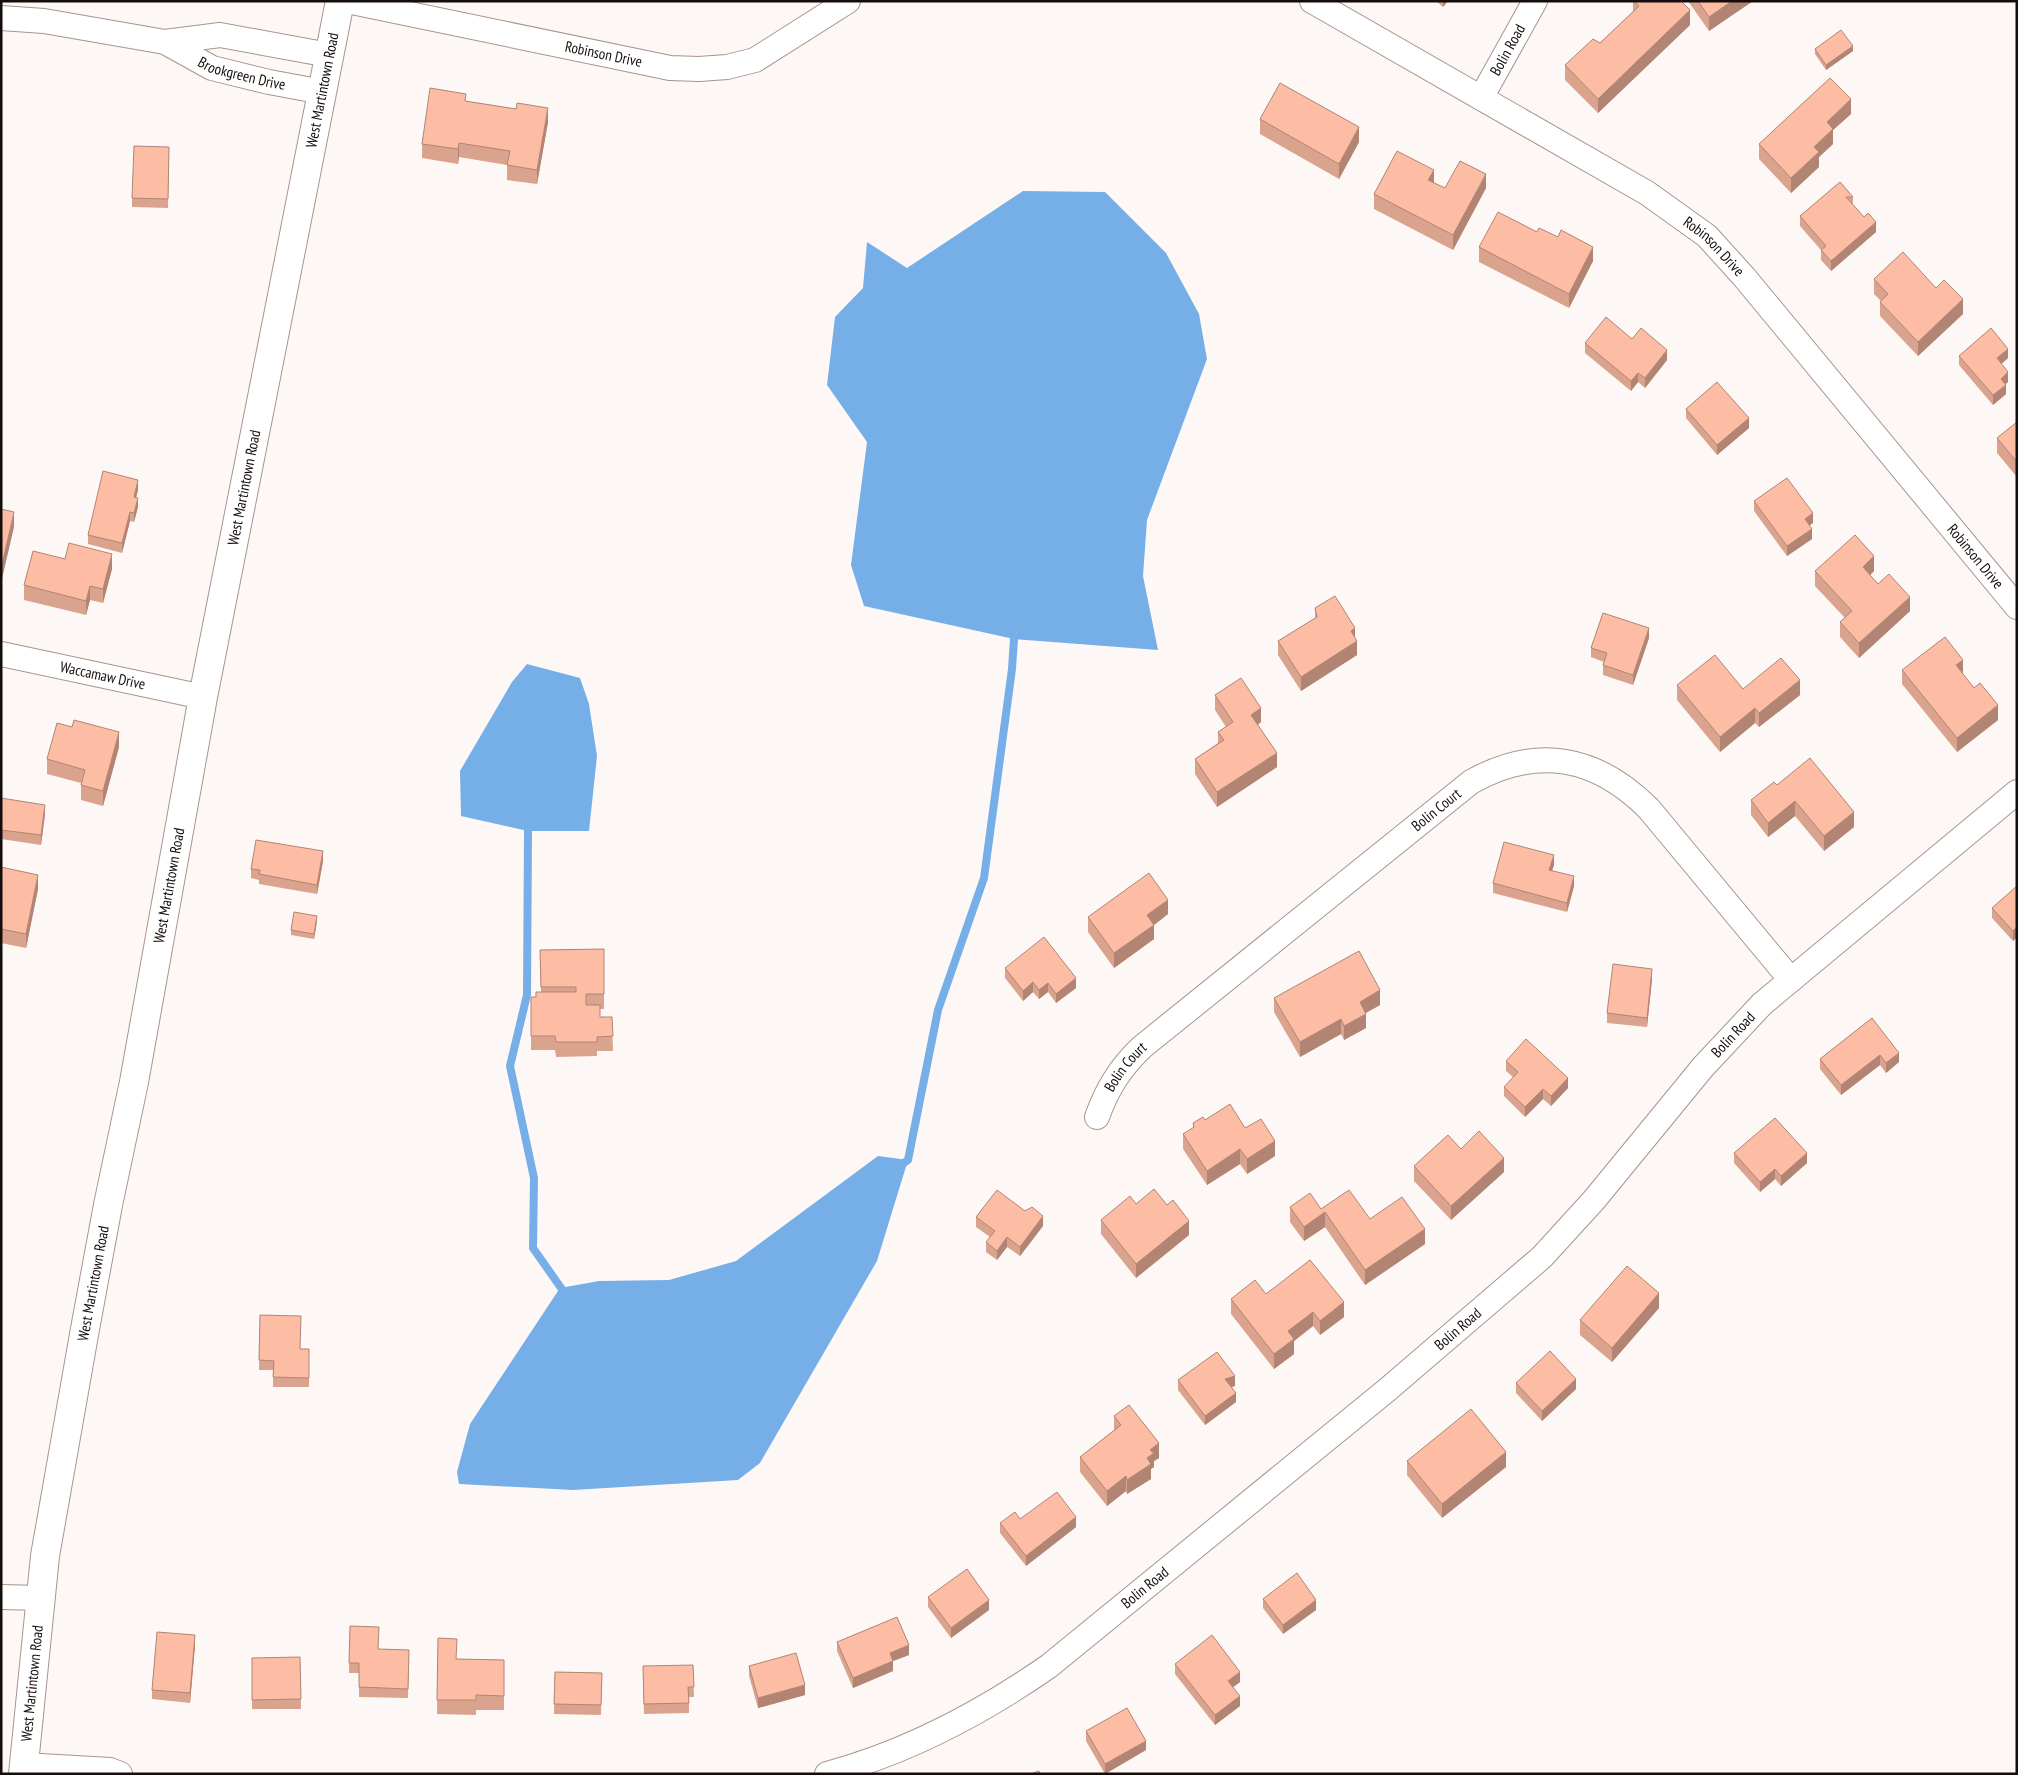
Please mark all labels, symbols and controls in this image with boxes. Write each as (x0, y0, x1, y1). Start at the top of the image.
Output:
street label: Bolin Road (1485, 21, 1529, 79)
street label: West Martintown Road (301, 31, 343, 149)
street label: Robinson Drive (563, 36, 644, 71)
street label: Brookgreen Drive (195, 52, 287, 94)
street label: Robinson Drive (1680, 212, 1749, 280)
street label: West Martintown Road (223, 428, 264, 547)
street label: Robinson Drive (1943, 520, 2008, 592)
street label: Waccamaw Drive (58, 657, 147, 694)
street label: Bolin Court (1407, 784, 1465, 835)
street label: West Martintown Road (149, 826, 188, 945)
street label: Bolin Road (1707, 1008, 1759, 1061)
street label: Bolin Court (1100, 1037, 1150, 1095)
street label: West Martintown Road (73, 1224, 113, 1342)
street label: Bolin Road (1430, 1303, 1485, 1354)
street label: Bolin Road (1117, 1562, 1172, 1612)
street label: West Martintown Road (16, 1624, 47, 1742)

